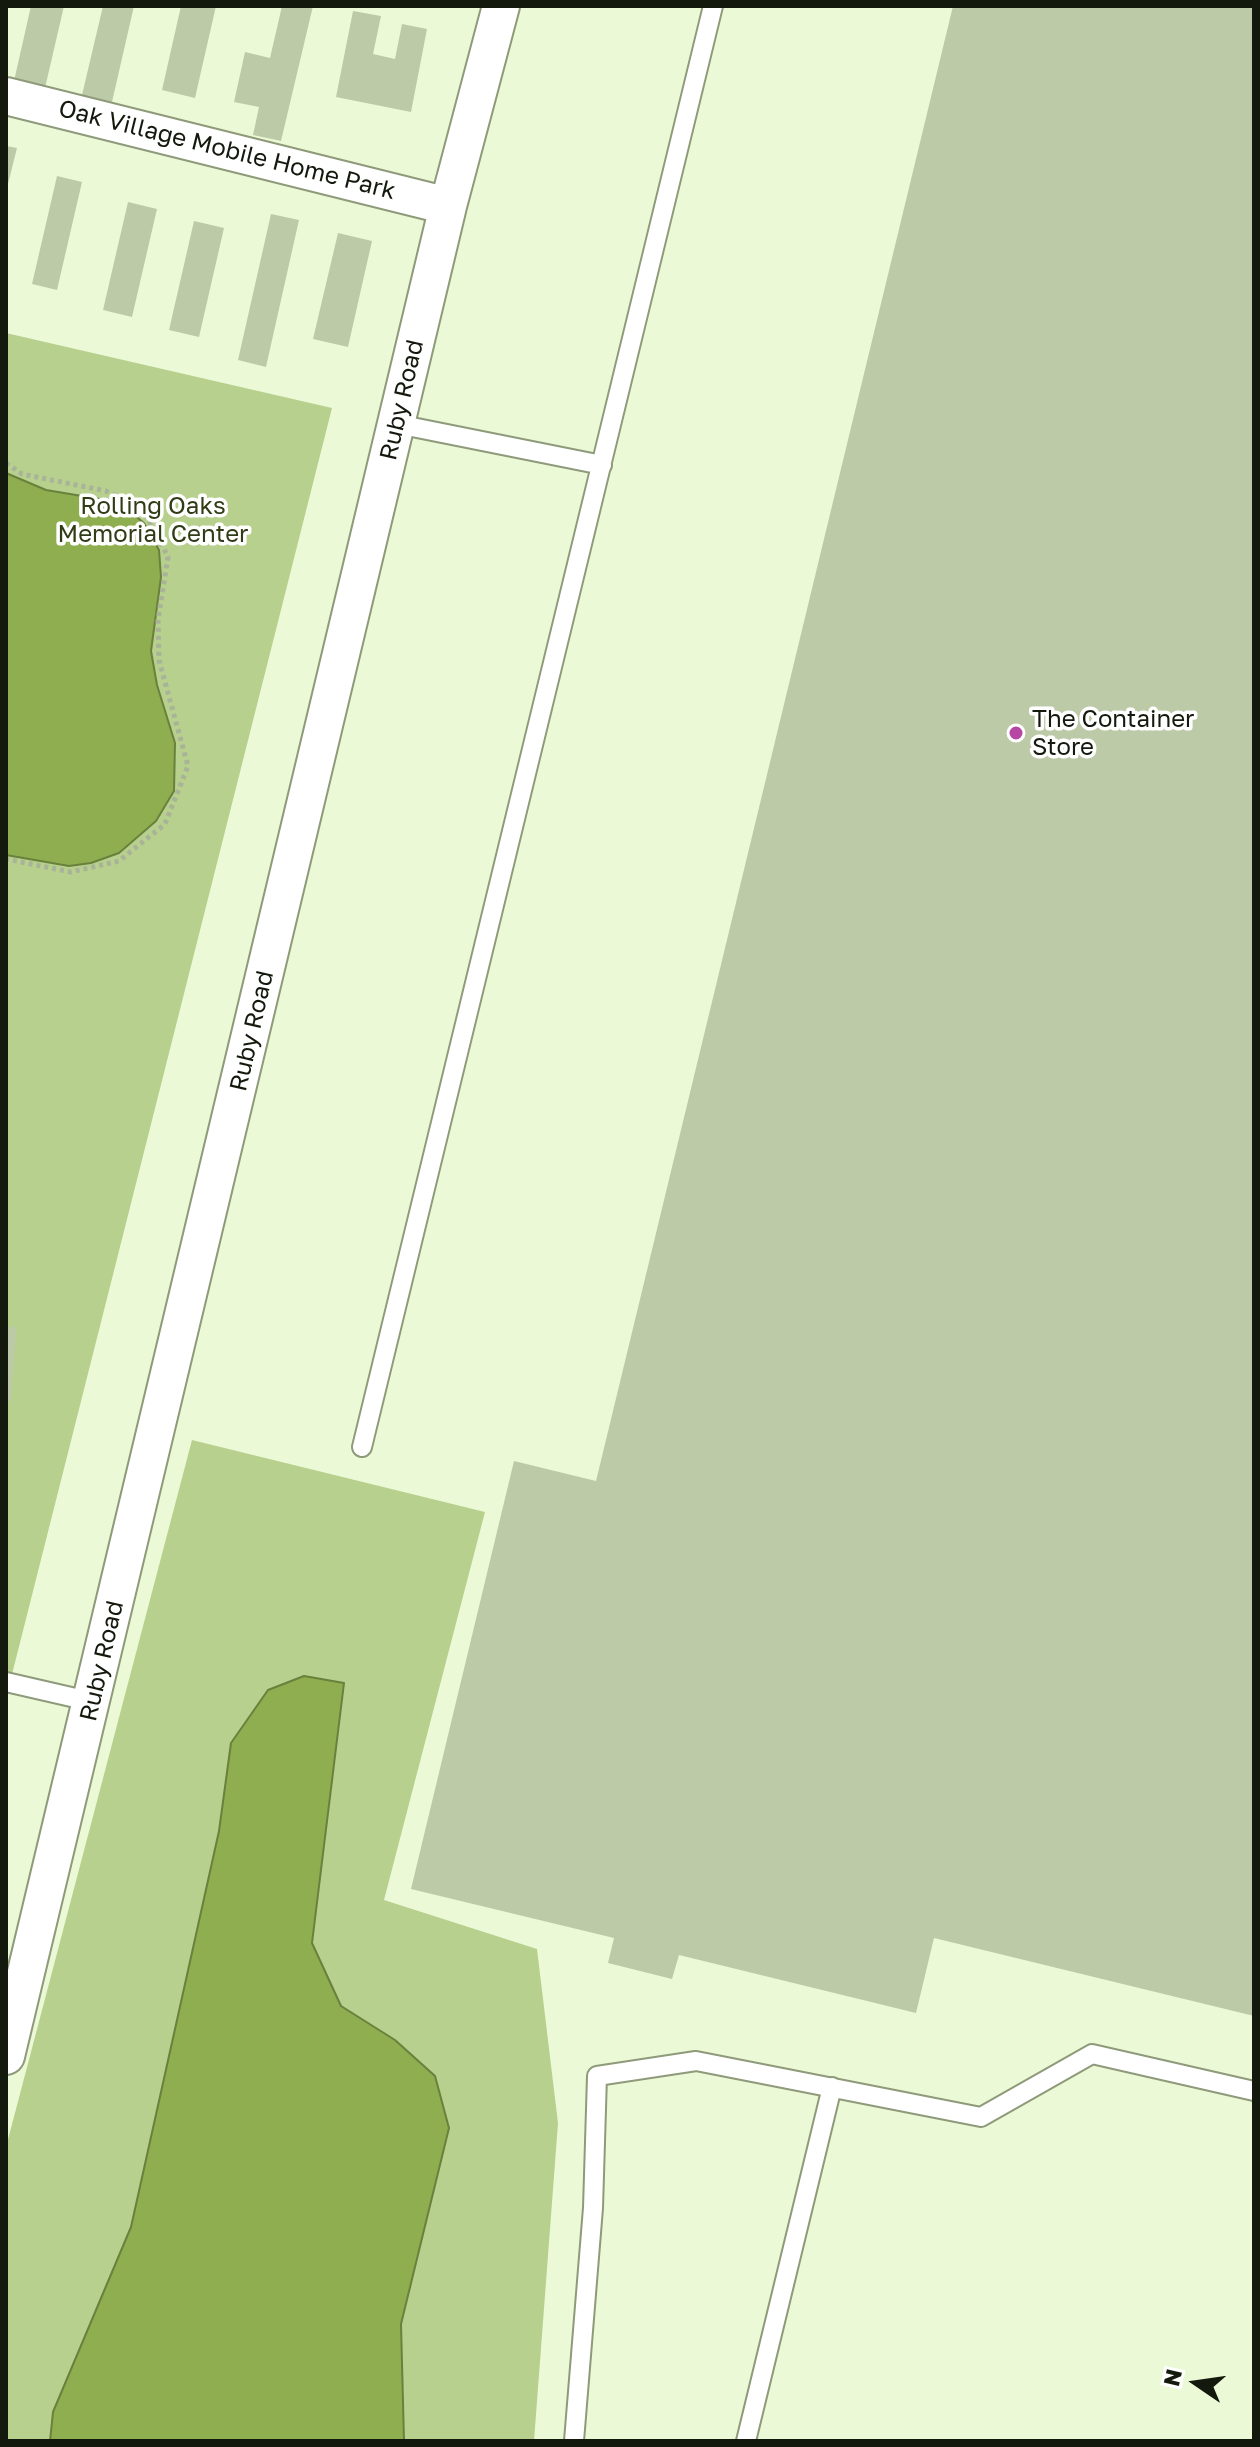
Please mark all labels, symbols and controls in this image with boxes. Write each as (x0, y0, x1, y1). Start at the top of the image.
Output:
street label: Oak Village Mobile Home Park (55, 94, 399, 206)
street label: Ruby Road (374, 337, 430, 463)
park label: Rolling Oaks Memorial Center (58, 492, 248, 548)
place label: The Container Store (1032, 705, 1194, 761)
marker: The Container Store (1007, 724, 1025, 742)
street label: Ruby Road (224, 968, 280, 1094)
street label: Ruby Road (74, 1598, 130, 1724)
north arrow (1156, 2343, 1236, 2423)
text: N (1157, 2366, 1187, 2389)

